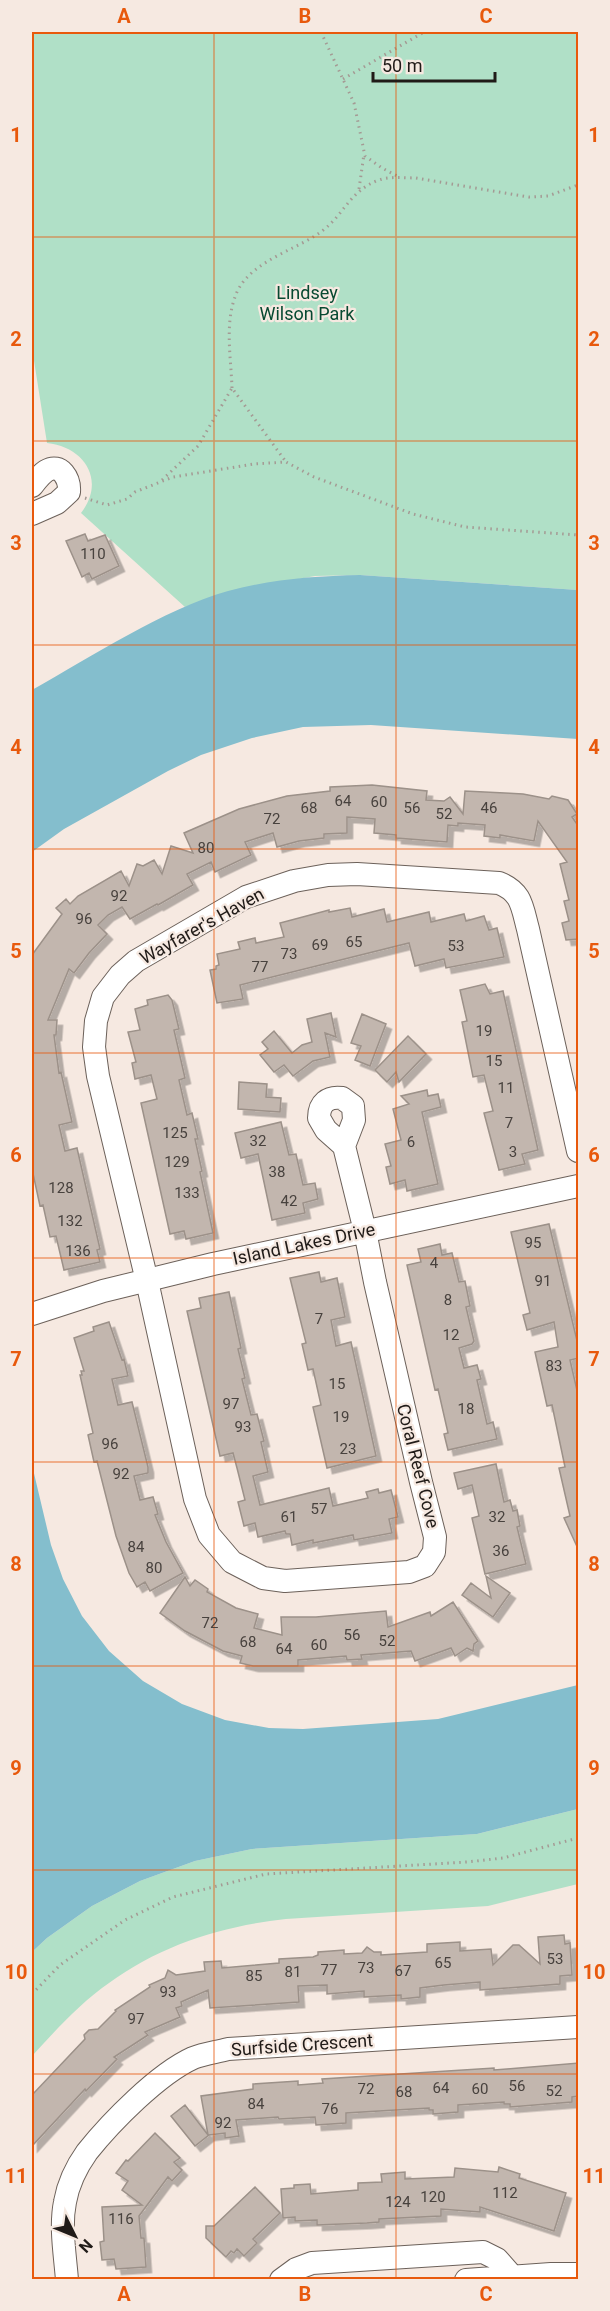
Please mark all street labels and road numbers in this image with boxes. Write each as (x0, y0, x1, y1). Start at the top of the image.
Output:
street label: Wayfarer's Haven (136, 883, 267, 968)
street label: Island Lakes Drive (231, 1218, 377, 1269)
street label: Coral Reef Cove (393, 1402, 444, 1530)
street label: Surfside Crescent (230, 2029, 374, 2060)

